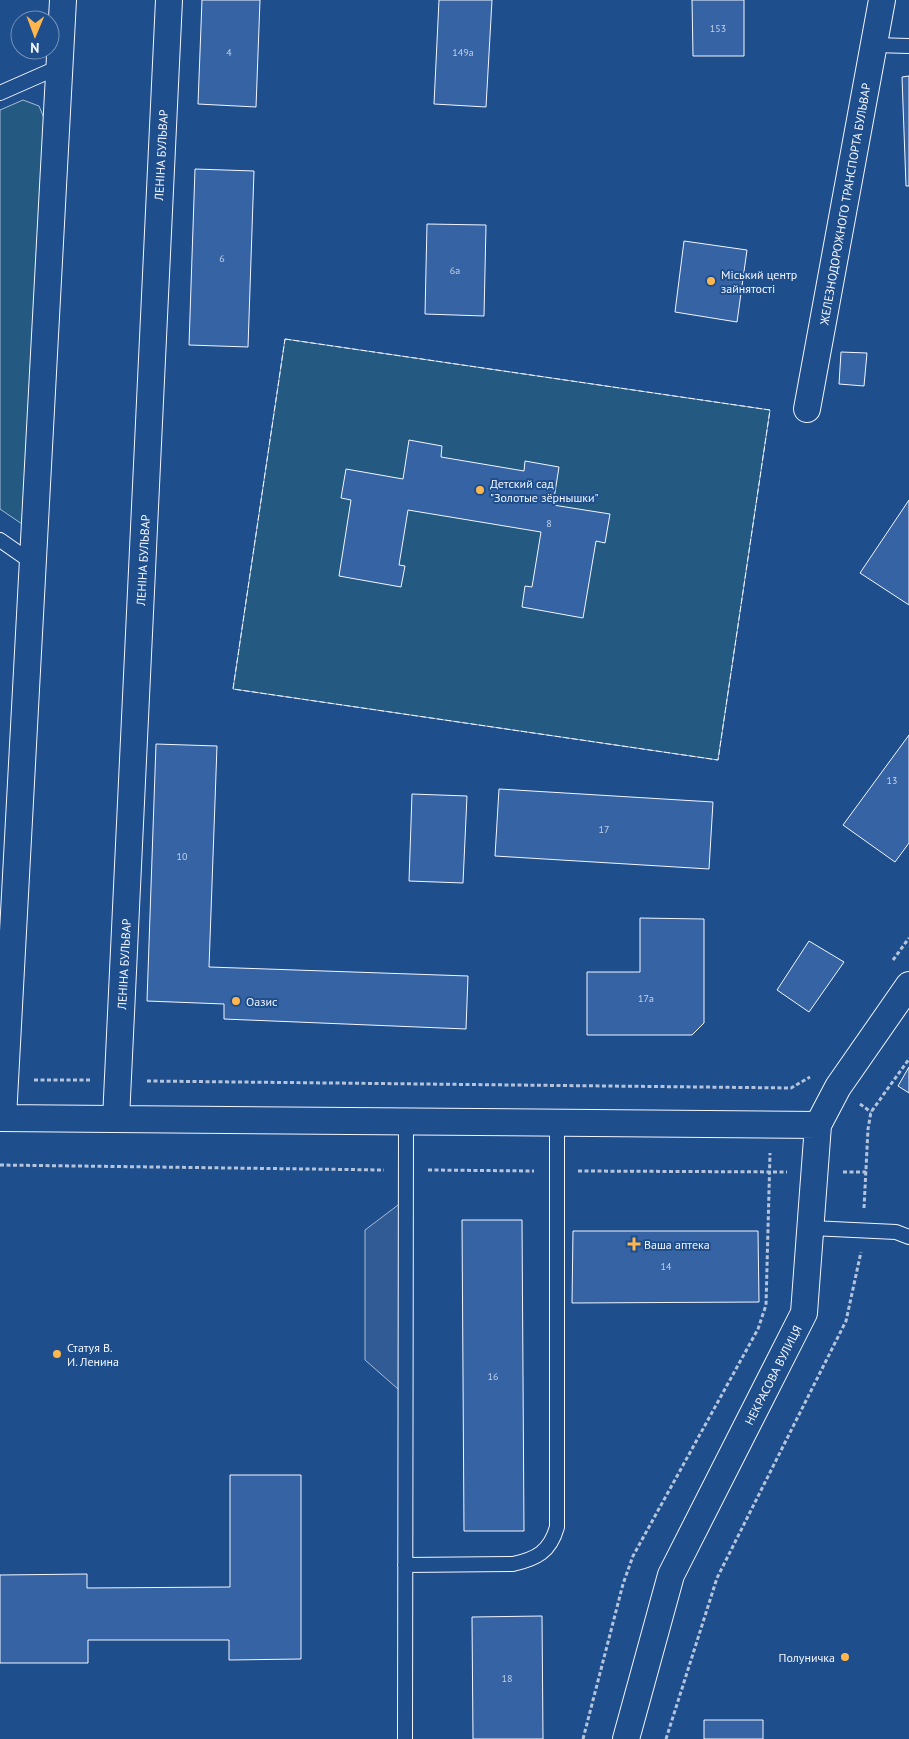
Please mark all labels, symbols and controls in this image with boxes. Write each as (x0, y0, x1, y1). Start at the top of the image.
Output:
north arrow (10, 10, 60, 60)
house number: 153 (710, 22, 726, 35)
text: N (30, 39, 40, 57)
house number: 4 (226, 46, 232, 59)
house number: 149а (452, 46, 474, 59)
street label: ЖЕЛЕЗНОДОРОЖНОГО ТРАНСПОРТА БУЛЬВАР (816, 82, 874, 327)
street label: ЛЕНІНА БУЛЬВАР (151, 109, 171, 202)
house number: 6 (219, 252, 225, 265)
house number: 6а (450, 264, 460, 277)
place label: Міський центр зайнятості (721, 267, 797, 296)
marker: Міський центр зайнятості (705, 275, 717, 287)
place label: Детский сад "Золотые зёрнышки" (490, 476, 599, 505)
marker: Детский сад "Золотые зёрнышки" (474, 484, 486, 496)
street label: ЛЕНІНА БУЛЬВАР (133, 514, 153, 607)
house number: 8 (546, 517, 552, 530)
house number: 13 (887, 774, 897, 787)
house number: 17 (599, 823, 609, 836)
house number: 10 (177, 850, 188, 863)
street label: ЛЕНІНА БУЛЬВАР (114, 918, 134, 1011)
house number: 17а (638, 992, 654, 1005)
place label: Оазис (246, 994, 278, 1009)
marker: Оазис (230, 995, 242, 1007)
place label: Ваша аптека (644, 1237, 710, 1252)
marker: Ваша аптека (628, 1238, 640, 1250)
house number: 14 (661, 1260, 672, 1273)
street label: НЕКРАСОВА ВУЛИЦЯ (741, 1323, 805, 1427)
place label: Статуя В. И. Ленина (67, 1340, 119, 1369)
marker: Статуя В. И. Ленина (51, 1348, 63, 1360)
house number: 16 (488, 1370, 498, 1383)
place label: Полуничка (779, 1650, 835, 1665)
marker: Полуничка (839, 1651, 851, 1663)
house number: 18 (502, 1672, 512, 1685)

